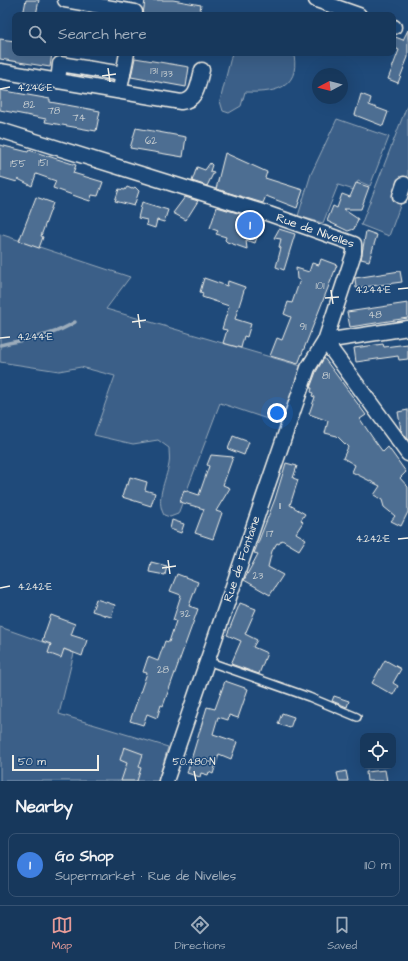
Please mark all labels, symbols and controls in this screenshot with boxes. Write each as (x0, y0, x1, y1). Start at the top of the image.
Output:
search box (12, 12, 396, 56)
icon: search (26, 23, 48, 45)
text: Search here (58, 24, 147, 45)
house number: 131 (150, 64, 159, 78)
house number: 133 (161, 67, 173, 81)
north arrow (312, 68, 348, 104)
text: 4.246°E (17, 81, 53, 95)
house number: 82 (23, 98, 35, 112)
house number: 78 (48, 104, 61, 118)
house number: 74 (73, 111, 86, 125)
house number: 62 (145, 134, 157, 148)
house number: 151 (38, 156, 49, 170)
house number: 155 (10, 157, 26, 171)
street label: Rue de Nivelles (274, 209, 357, 252)
pin: 1 (237, 210, 263, 240)
house number: 101 (316, 279, 325, 293)
text: 4.244°E (355, 283, 391, 297)
house number: 48 (368, 308, 382, 322)
house number: 91 (300, 320, 307, 334)
text: 4.244°E (17, 330, 53, 344)
house number: 81 (322, 369, 331, 383)
your location (267, 403, 287, 423)
house number: 11 (279, 499, 282, 513)
street label: Rue de Fontaine (219, 513, 265, 604)
house number: 17 (266, 527, 274, 541)
text: 4.242°E (356, 532, 390, 546)
house number: 23 (253, 569, 263, 583)
text: 4.242°E (18, 580, 52, 594)
house number: 32 (180, 607, 191, 621)
house number: 28 (157, 663, 170, 677)
map controls (360, 733, 396, 769)
button: locate (360, 733, 396, 769)
scale bar (12, 753, 99, 772)
text: 50 m (18, 754, 46, 769)
text: 50.480°N (173, 755, 215, 769)
text: Nearby (16, 795, 73, 819)
text: Go Shop (55, 846, 114, 867)
text: 1 (29, 856, 31, 874)
text: 110 m (364, 856, 391, 874)
text: Supermarket · Rue de Nivelles (55, 867, 236, 885)
tab: Map (51, 914, 73, 953)
tab: Directions (174, 914, 226, 953)
tab: Saved (327, 914, 357, 953)

